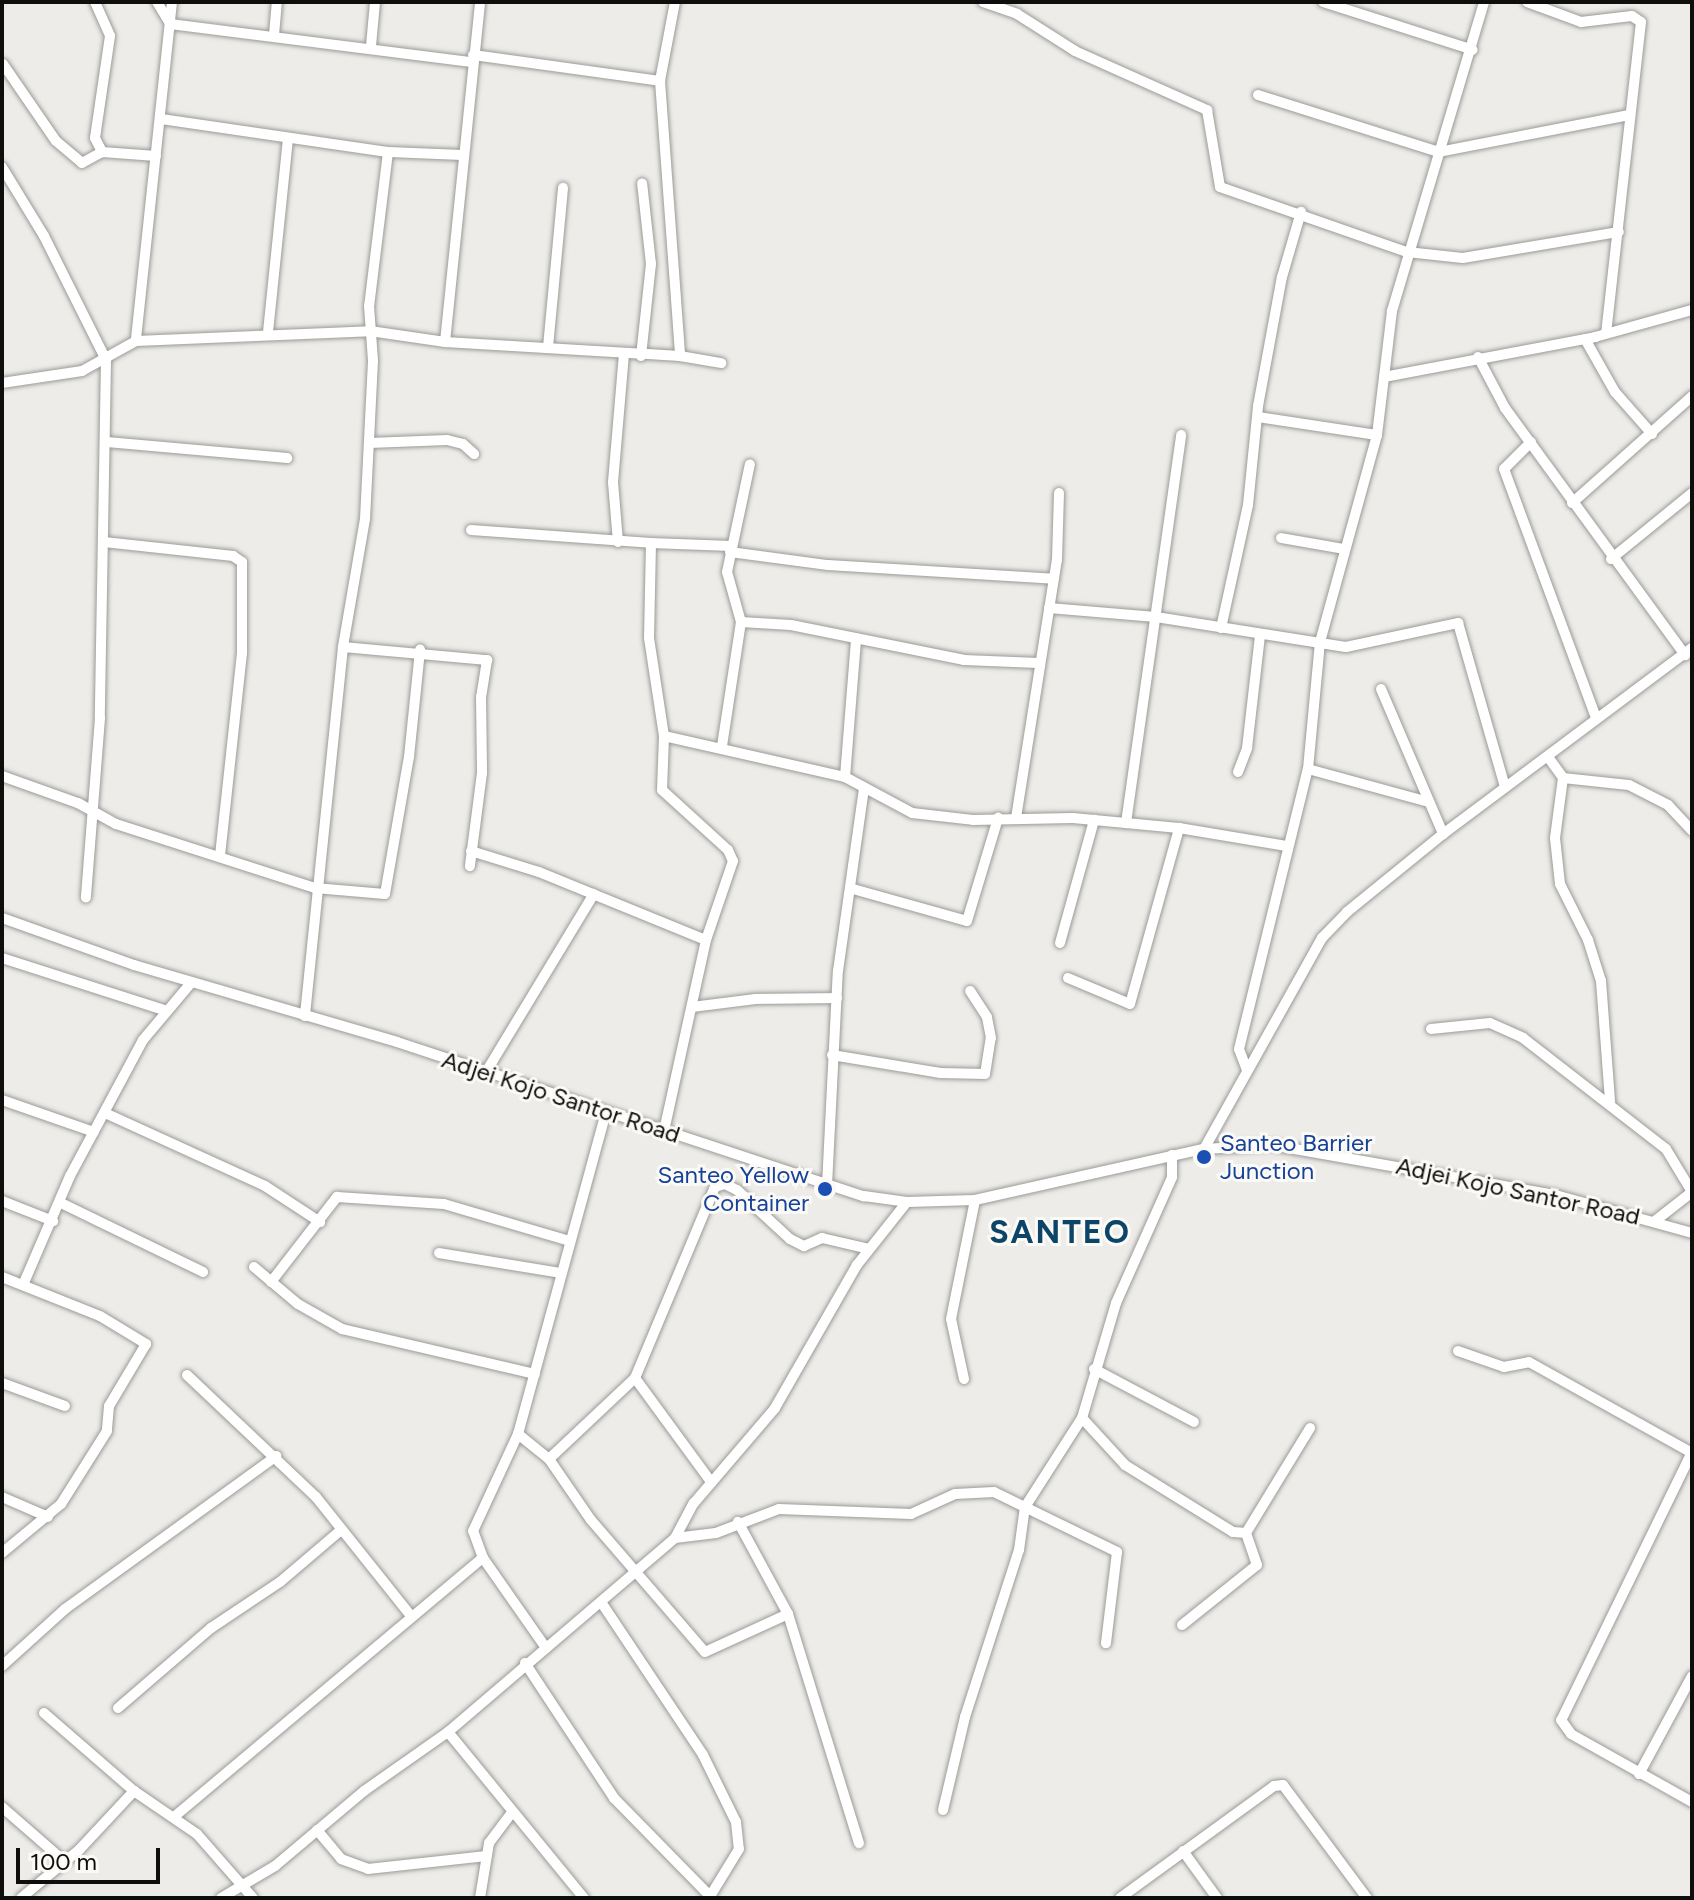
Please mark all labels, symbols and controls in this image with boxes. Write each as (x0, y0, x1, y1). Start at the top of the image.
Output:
street label: Adjei Kojo Santor Road (438, 1045, 684, 1149)
place label: Santeo Barrier Junction (1220, 1129, 1372, 1185)
marker: Santeo Barrier Junction (1195, 1148, 1213, 1166)
street label: Adjei Kojo Santor Road (1393, 1151, 1643, 1231)
place label: Santeo Yellow Container (658, 1161, 809, 1217)
marker: Santeo Yellow Container (816, 1180, 834, 1198)
district label: SANTEO (989, 1213, 1131, 1251)
scale bar (20, 1832, 164, 1882)
text: 100 m (30, 1847, 97, 1876)

